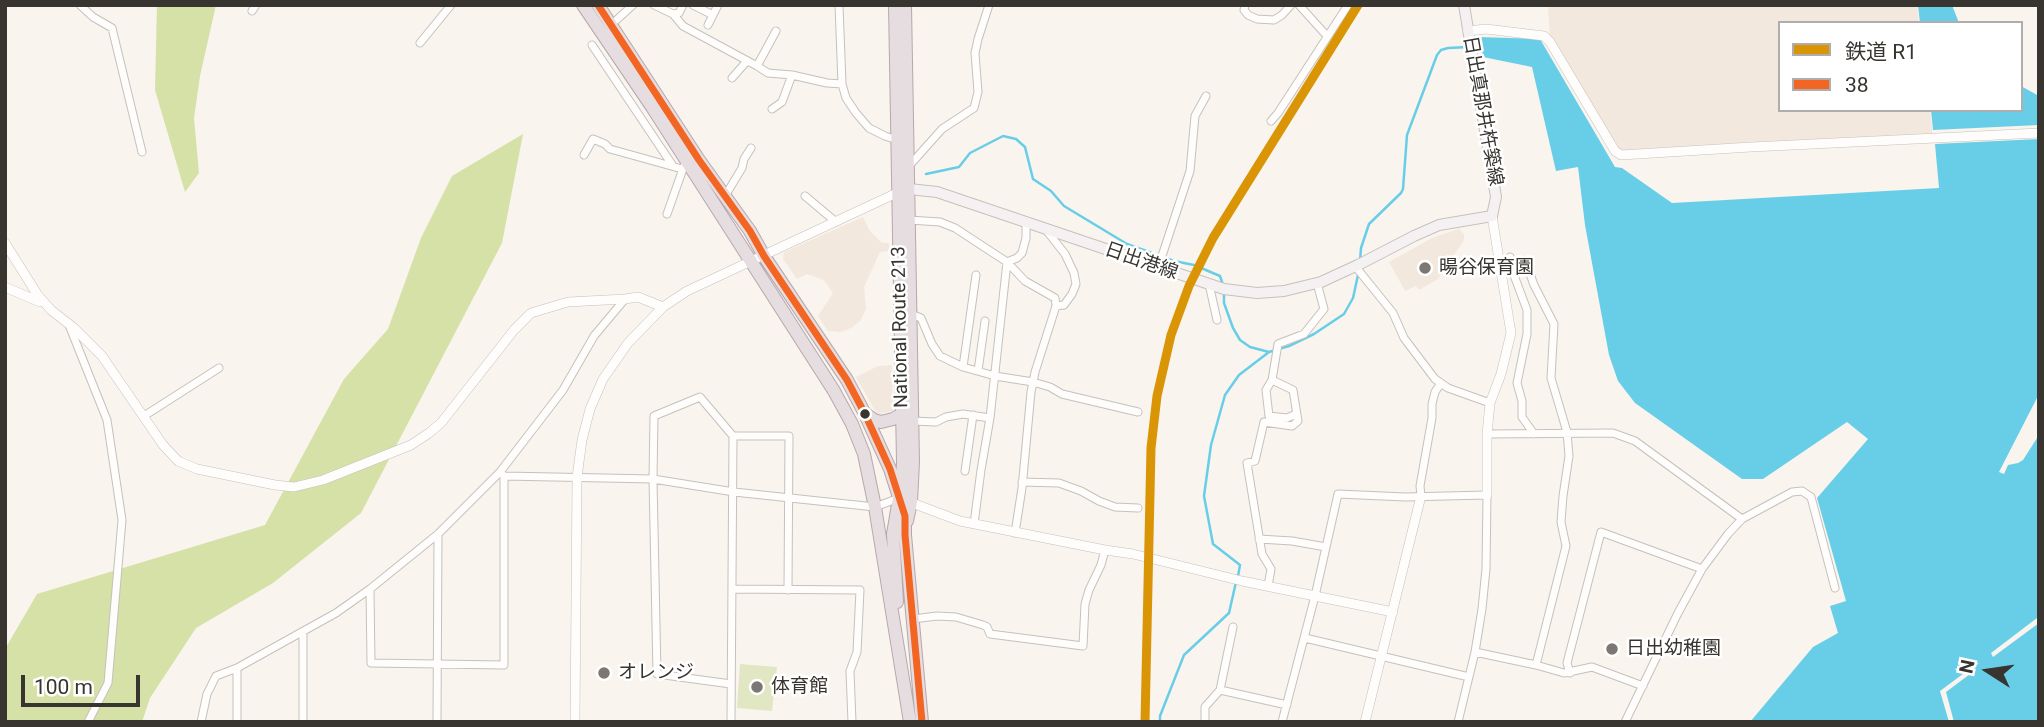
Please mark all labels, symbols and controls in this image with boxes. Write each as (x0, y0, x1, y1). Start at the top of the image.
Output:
legend (1778, 21, 2023, 112)
street label: 日出真那井杵築線 (1458, 34, 1506, 188)
text: 鉄道 R1 (1845, 40, 1917, 64)
text: 38 (1845, 73, 1869, 97)
street label: 日出港線 (1101, 239, 1181, 285)
street label: National Route 213 (888, 246, 914, 408)
place label: 暘谷保育園 (1439, 257, 1534, 279)
marker: 暘谷保育園 (1417, 260, 1433, 276)
unlabelled marker (858, 407, 872, 421)
north arrow (1953, 636, 2023, 706)
place label: 日出幼稚園 (1626, 638, 1721, 660)
marker: 日出幼稚園 (1604, 641, 1620, 657)
text: N (1954, 658, 1980, 675)
scale bar (24, 660, 144, 704)
place label: オレンジ (618, 662, 694, 684)
marker: オレンジ (596, 665, 612, 681)
text: 100 m (34, 675, 93, 699)
place label: 体育館 (771, 676, 828, 698)
marker: 体育館 (749, 679, 765, 695)

